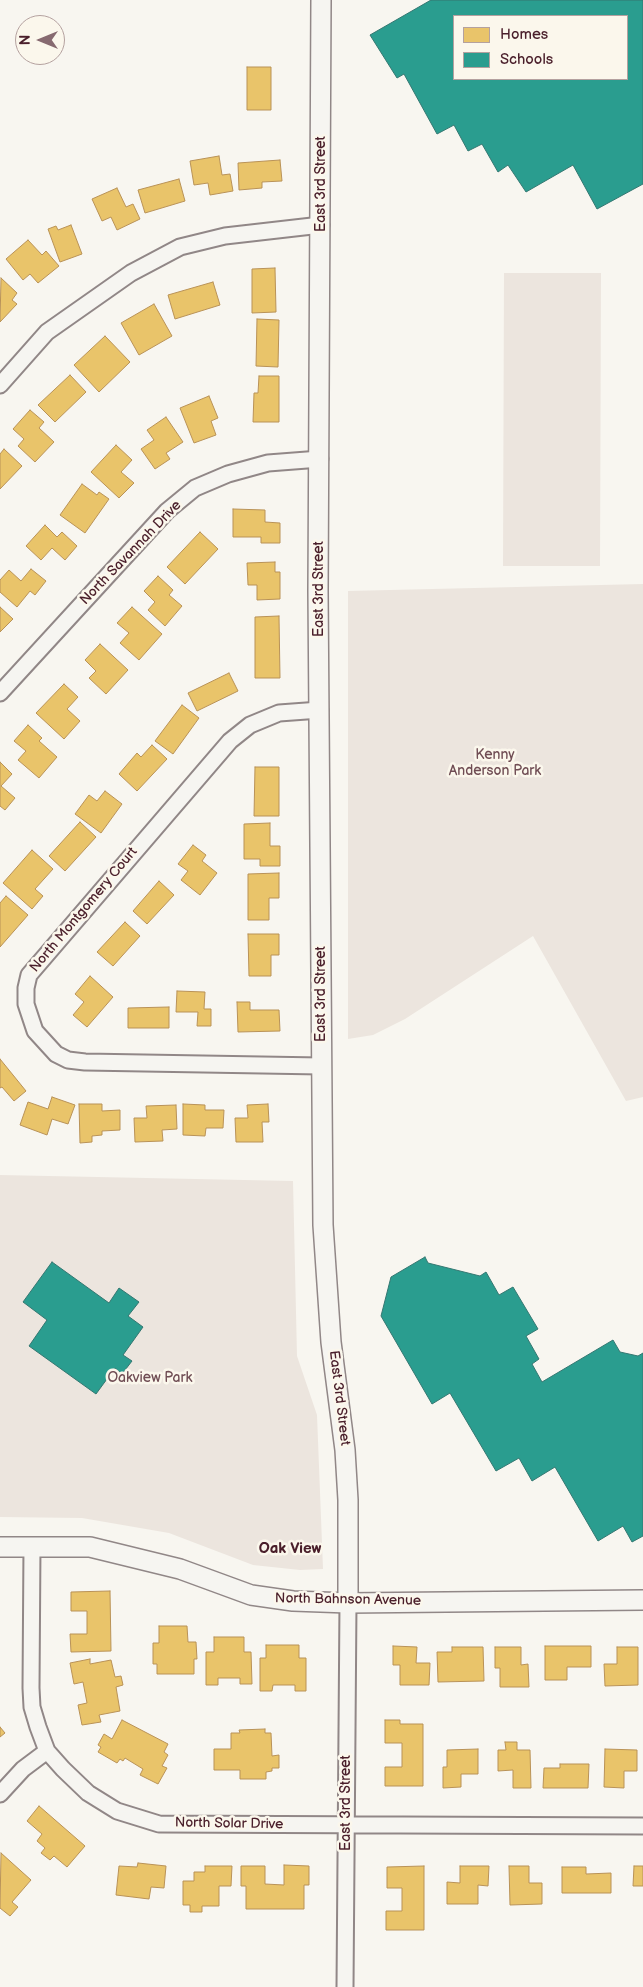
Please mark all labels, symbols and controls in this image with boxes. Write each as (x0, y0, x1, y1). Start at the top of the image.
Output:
north arrow (15, 15, 65, 65)
legend (453, 15, 628, 80)
text: Homes (500, 25, 548, 44)
text: N (17, 35, 34, 45)
text: Schools (500, 50, 553, 69)
street label: East 3rd Street (313, 136, 329, 232)
street label: North Savannah Drive (77, 497, 185, 609)
street label: East 3rd Street (311, 541, 327, 637)
park label: Kenny Anderson Park (449, 747, 541, 780)
street label: North Montgomery Court (27, 844, 141, 976)
street label: East 3rd Street (313, 946, 329, 1042)
street label: East 3rd Street (325, 1349, 353, 1447)
park label: Oakview Park (108, 1370, 192, 1386)
district label: Oak View (259, 1540, 321, 1558)
street label: North Bahnson Avenue (275, 1590, 421, 1610)
street label: East 3rd Street (338, 1755, 354, 1851)
street label: North Solar Drive (175, 1815, 283, 1833)

